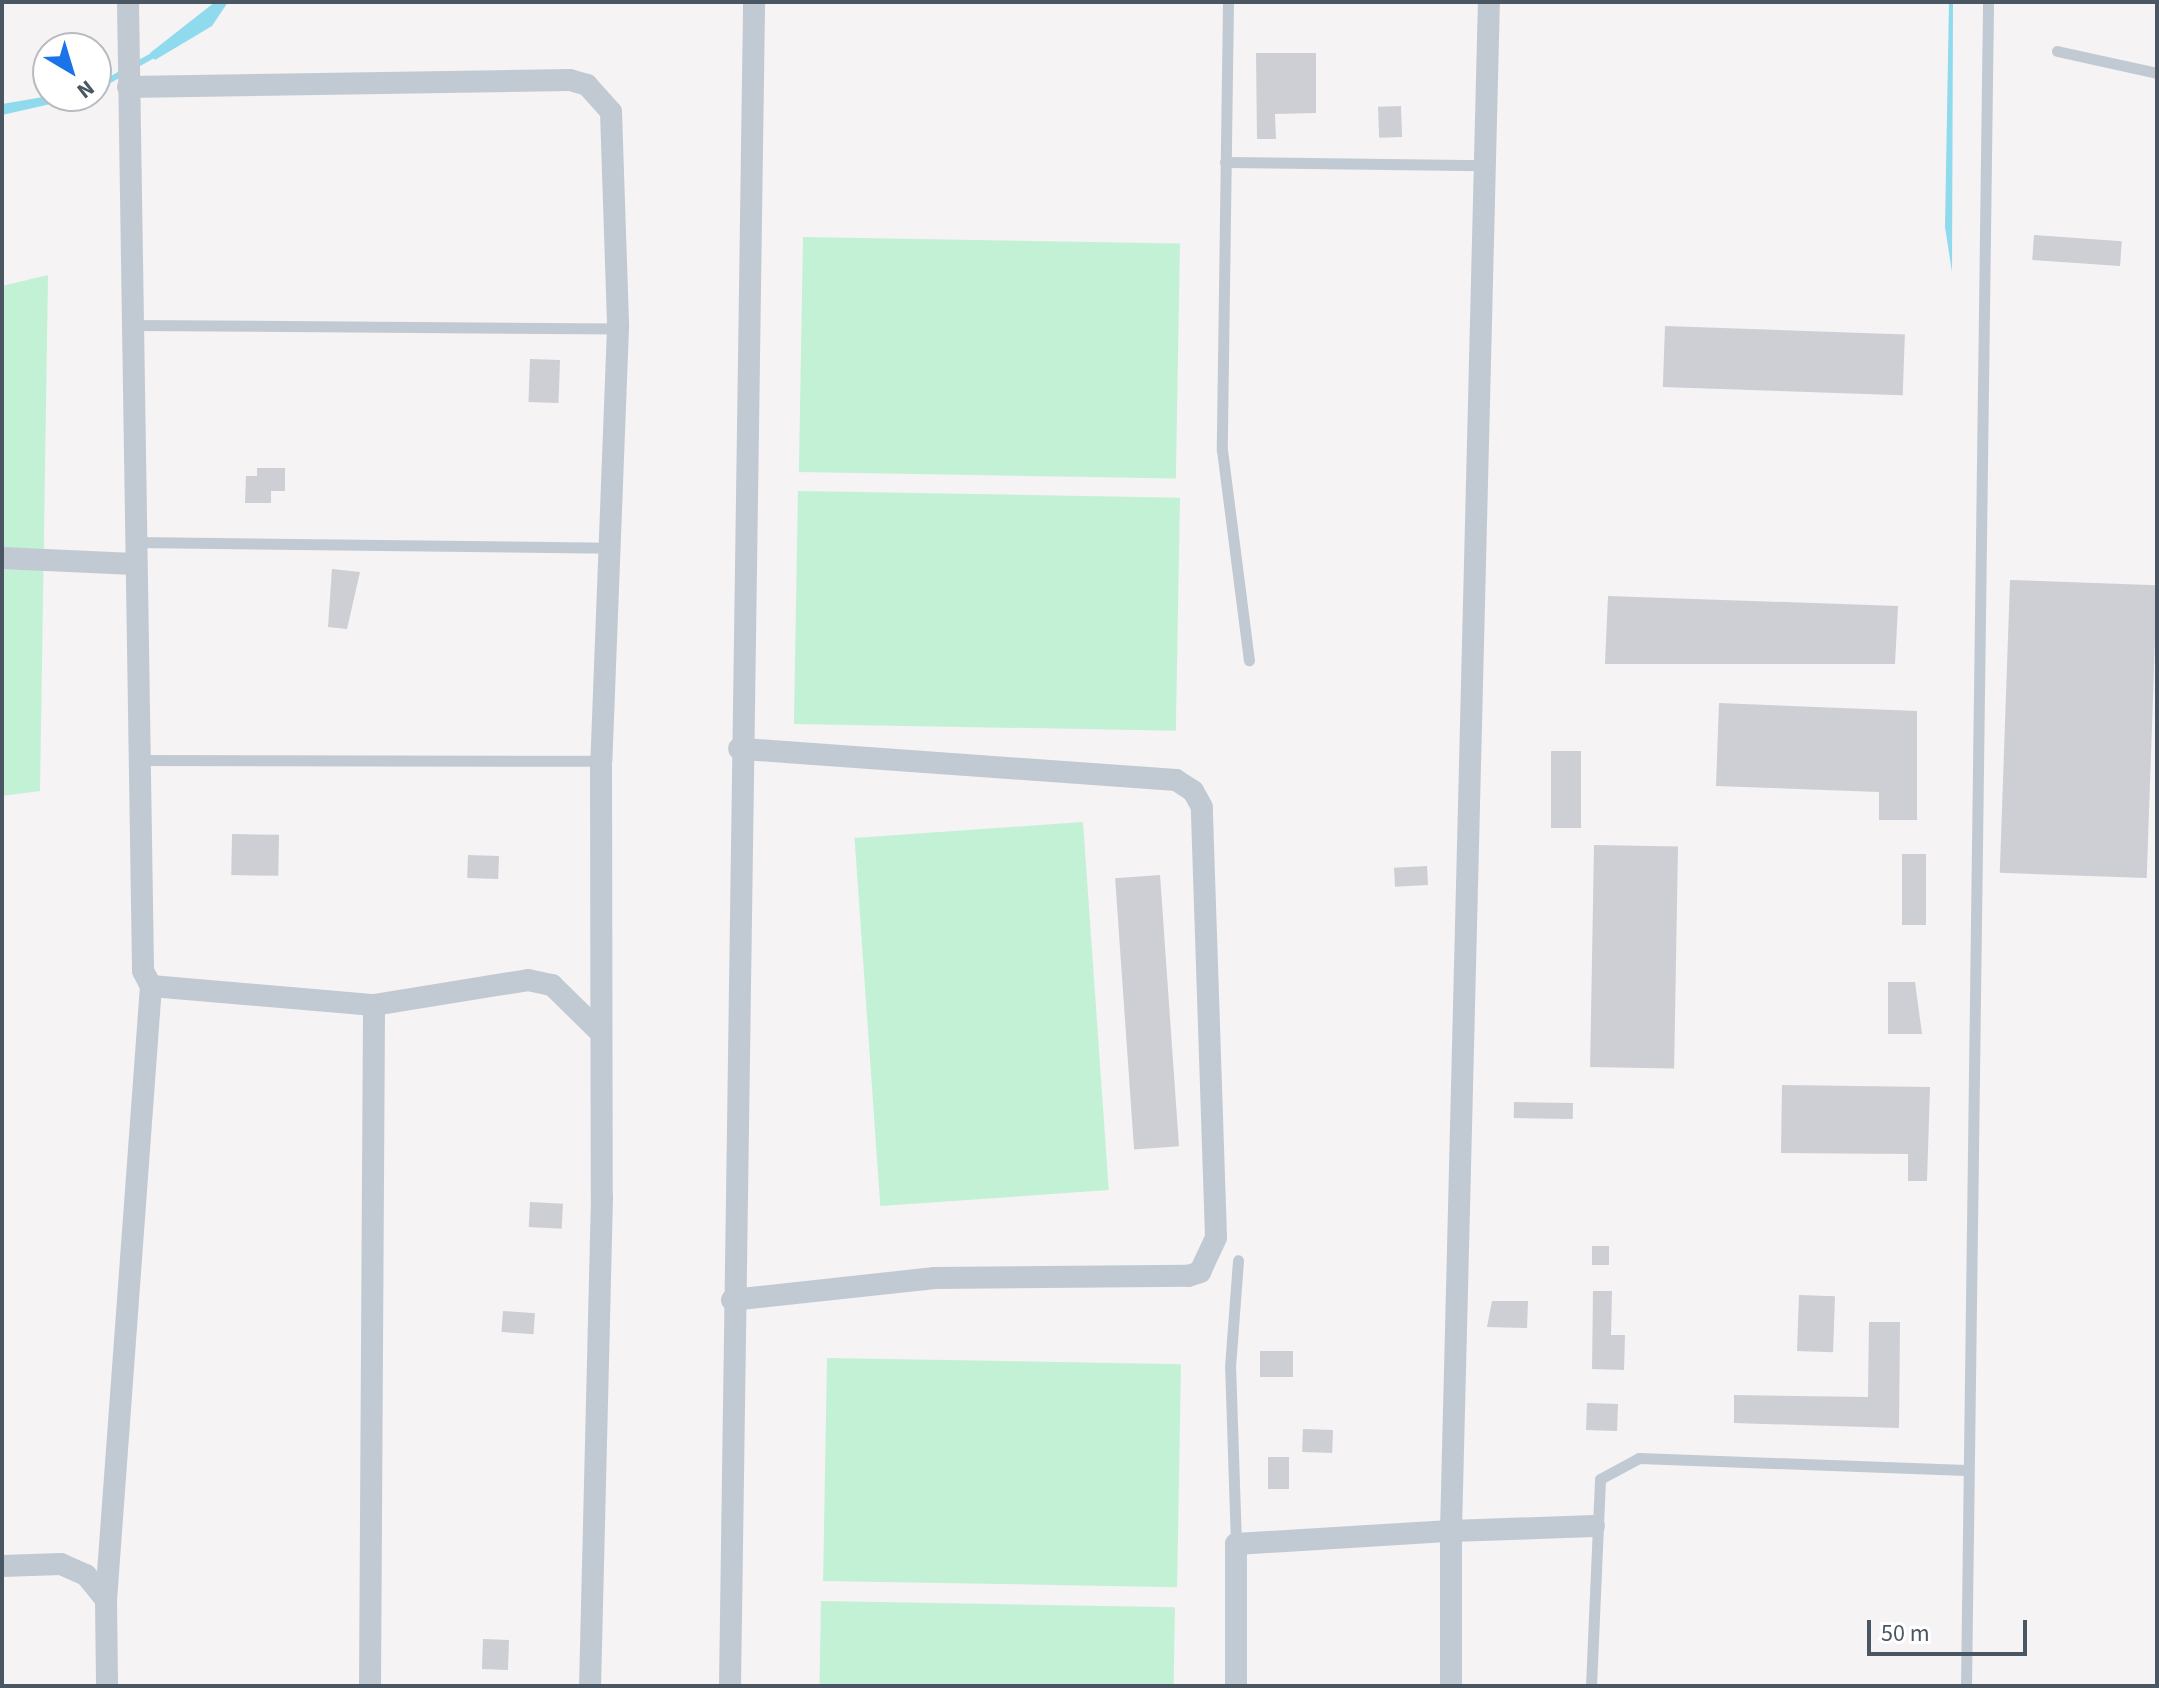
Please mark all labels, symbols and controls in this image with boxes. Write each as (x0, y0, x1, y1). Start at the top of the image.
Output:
north arrow (32, 32, 112, 112)
text: N (70, 72, 101, 106)
scale bar (1871, 1604, 2031, 1654)
text: 50 m (1881, 1616, 1930, 1651)

